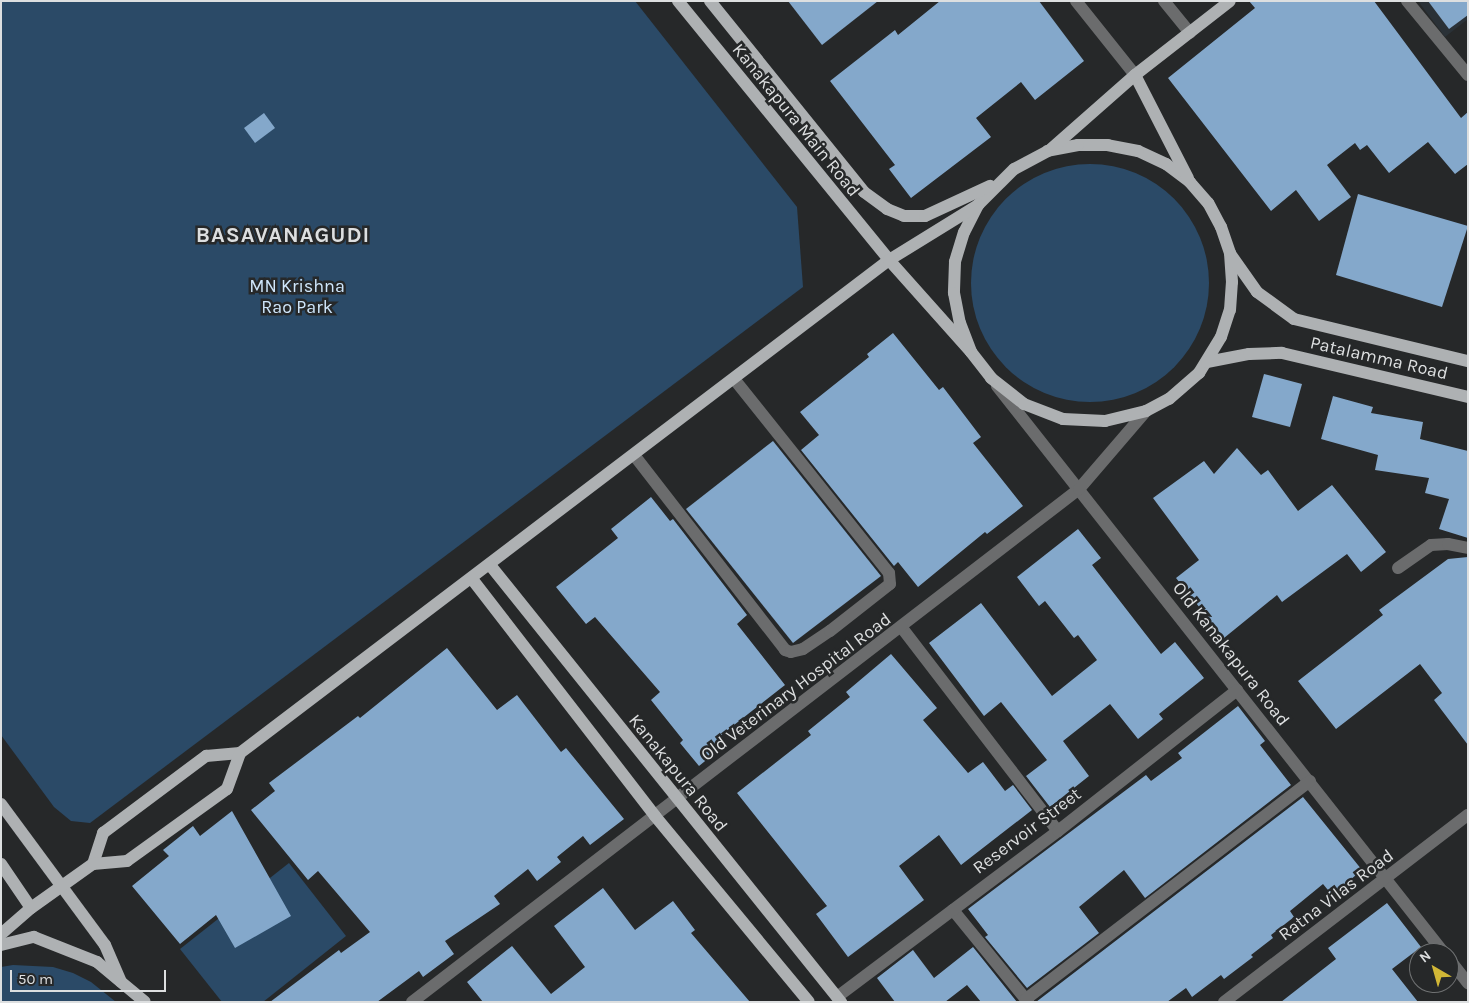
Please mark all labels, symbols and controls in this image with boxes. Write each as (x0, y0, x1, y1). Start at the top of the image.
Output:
street label: Kanakapura Main Road (728, 39, 864, 201)
district label: BASAVANAGUDI (194, 223, 372, 249)
park label: MN Krishna Rao Park (249, 276, 345, 318)
street label: Patalamma Road (1308, 332, 1450, 384)
street label: Old Kanakapura Road (1168, 578, 1294, 730)
street label: Old Veterinary Hospital Road (697, 608, 895, 766)
street label: Kanakapura Road (624, 710, 732, 836)
street label: Reservoir Street (969, 783, 1085, 879)
street label: Ratna Vilas Road (1274, 845, 1398, 945)
north arrow (1409, 943, 1459, 993)
text: N (1416, 947, 1434, 966)
scale bar (12, 960, 169, 992)
text: 50 m (18, 970, 53, 988)

